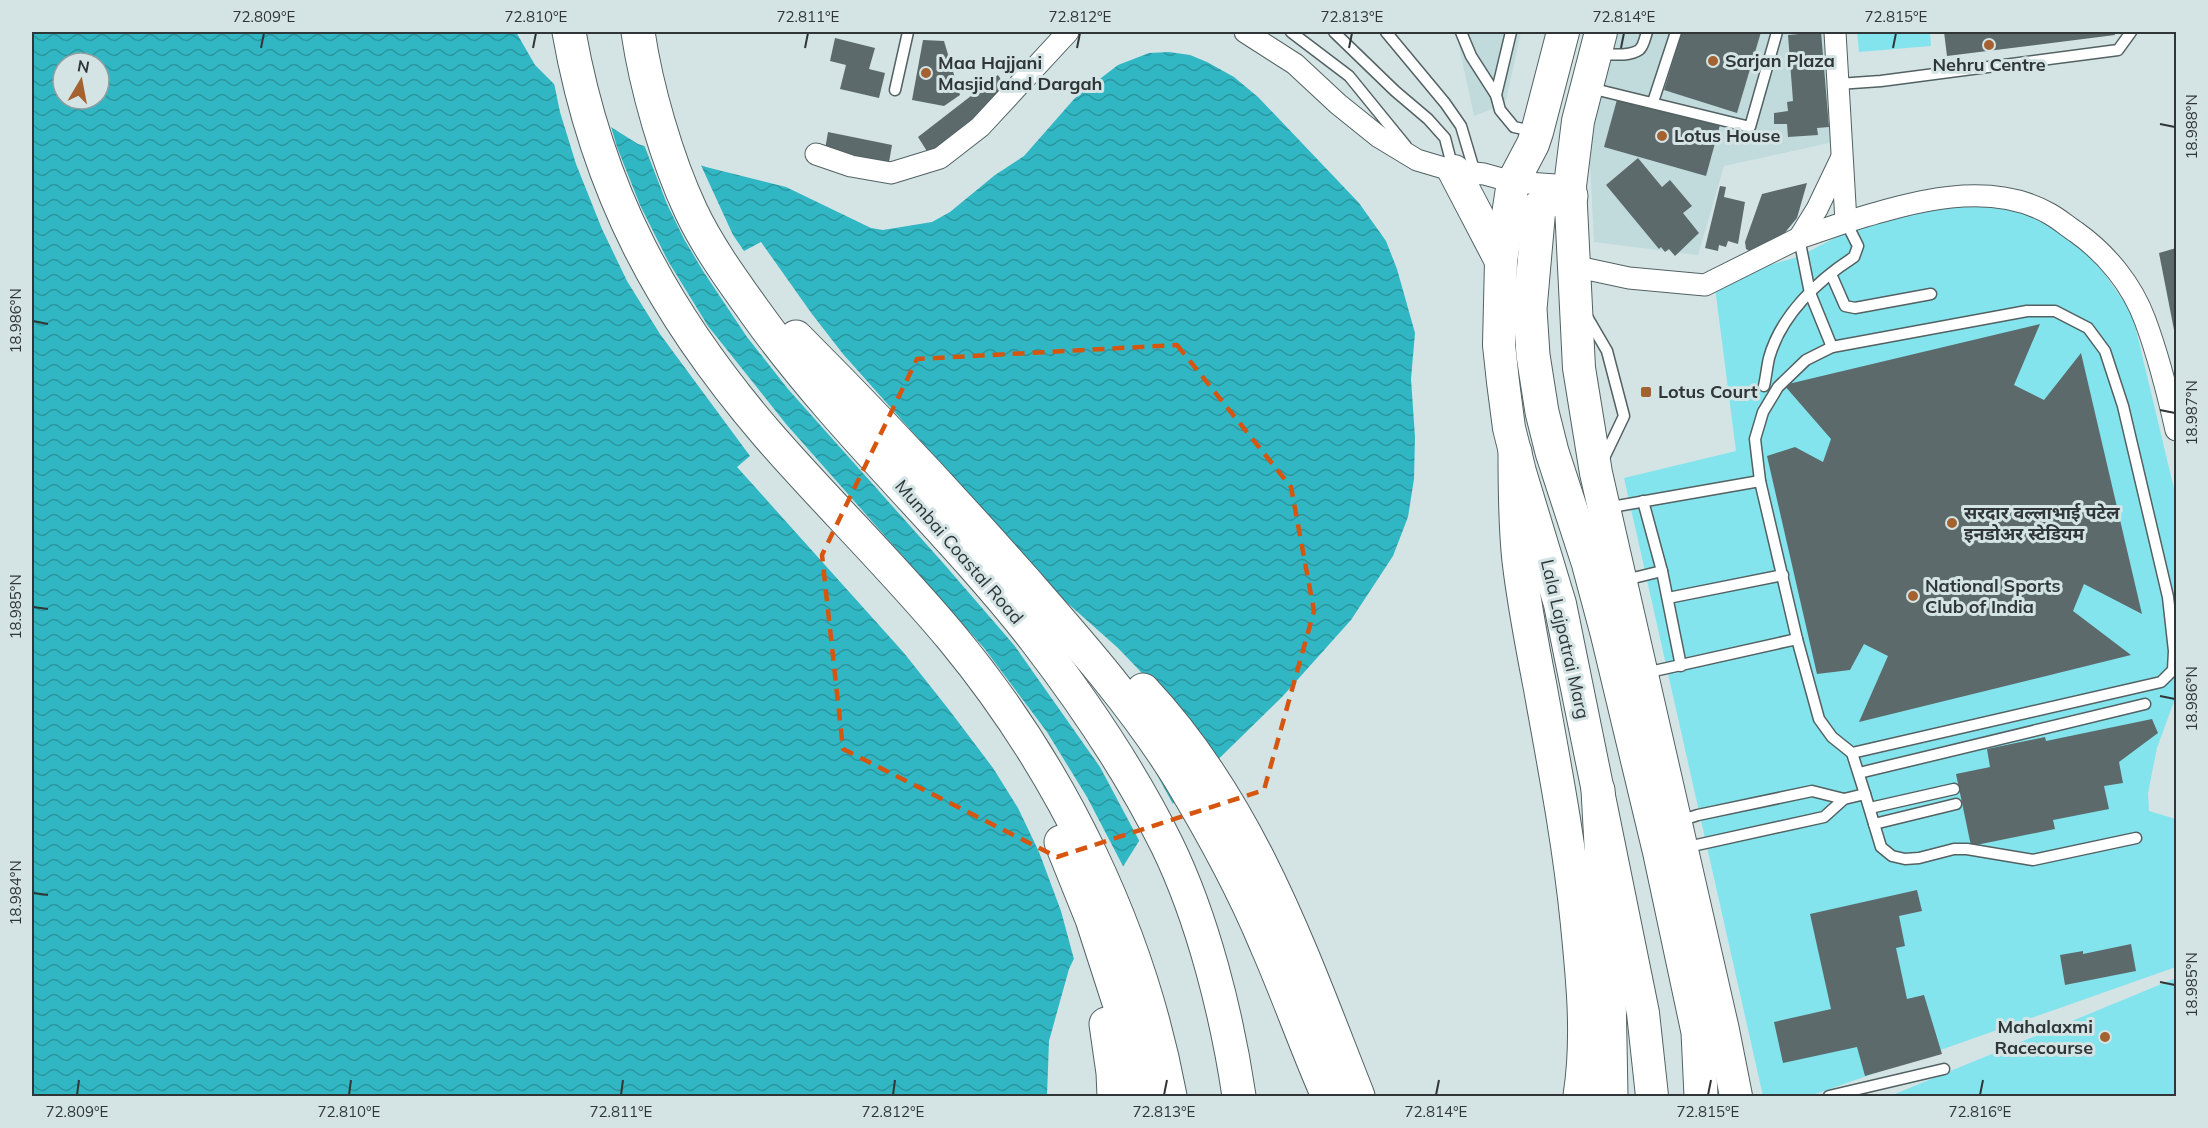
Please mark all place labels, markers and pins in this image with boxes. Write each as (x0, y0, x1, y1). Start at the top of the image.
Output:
marker: Nehru Centre (1982, 38, 1996, 52)
place label: Sarjan Plaza (1725, 49, 1835, 72)
place label: Maa Hajjani Masjid and Dargah (938, 51, 1102, 95)
place label: Nehru Centre (1932, 53, 2046, 76)
marker: Sarjan Plaza (1706, 54, 1720, 68)
marker: Maa Hajjani Masjid and Dargah (919, 66, 933, 80)
place label: Lotus House (1674, 124, 1780, 147)
marker: Lotus House (1655, 129, 1669, 143)
place label: Lotus Court (1658, 380, 1758, 403)
marker: Lotus Court (1639, 385, 1653, 399)
place label: सरदार वल्लाभाई पटेल इनडोअर स्टेडियम (1964, 501, 2120, 545)
marker: सरदार वल्लाभाई पटेल इनडोअर स्टेडियम (1945, 516, 1959, 530)
place label: National Sports Club of India (1925, 574, 2060, 618)
marker: National Sports Club of India (1906, 589, 1920, 603)
place label: Mahalaxmi Racecourse (1994, 1015, 2093, 1059)
marker: Mahalaxmi Racecourse (2098, 1030, 2112, 1044)

